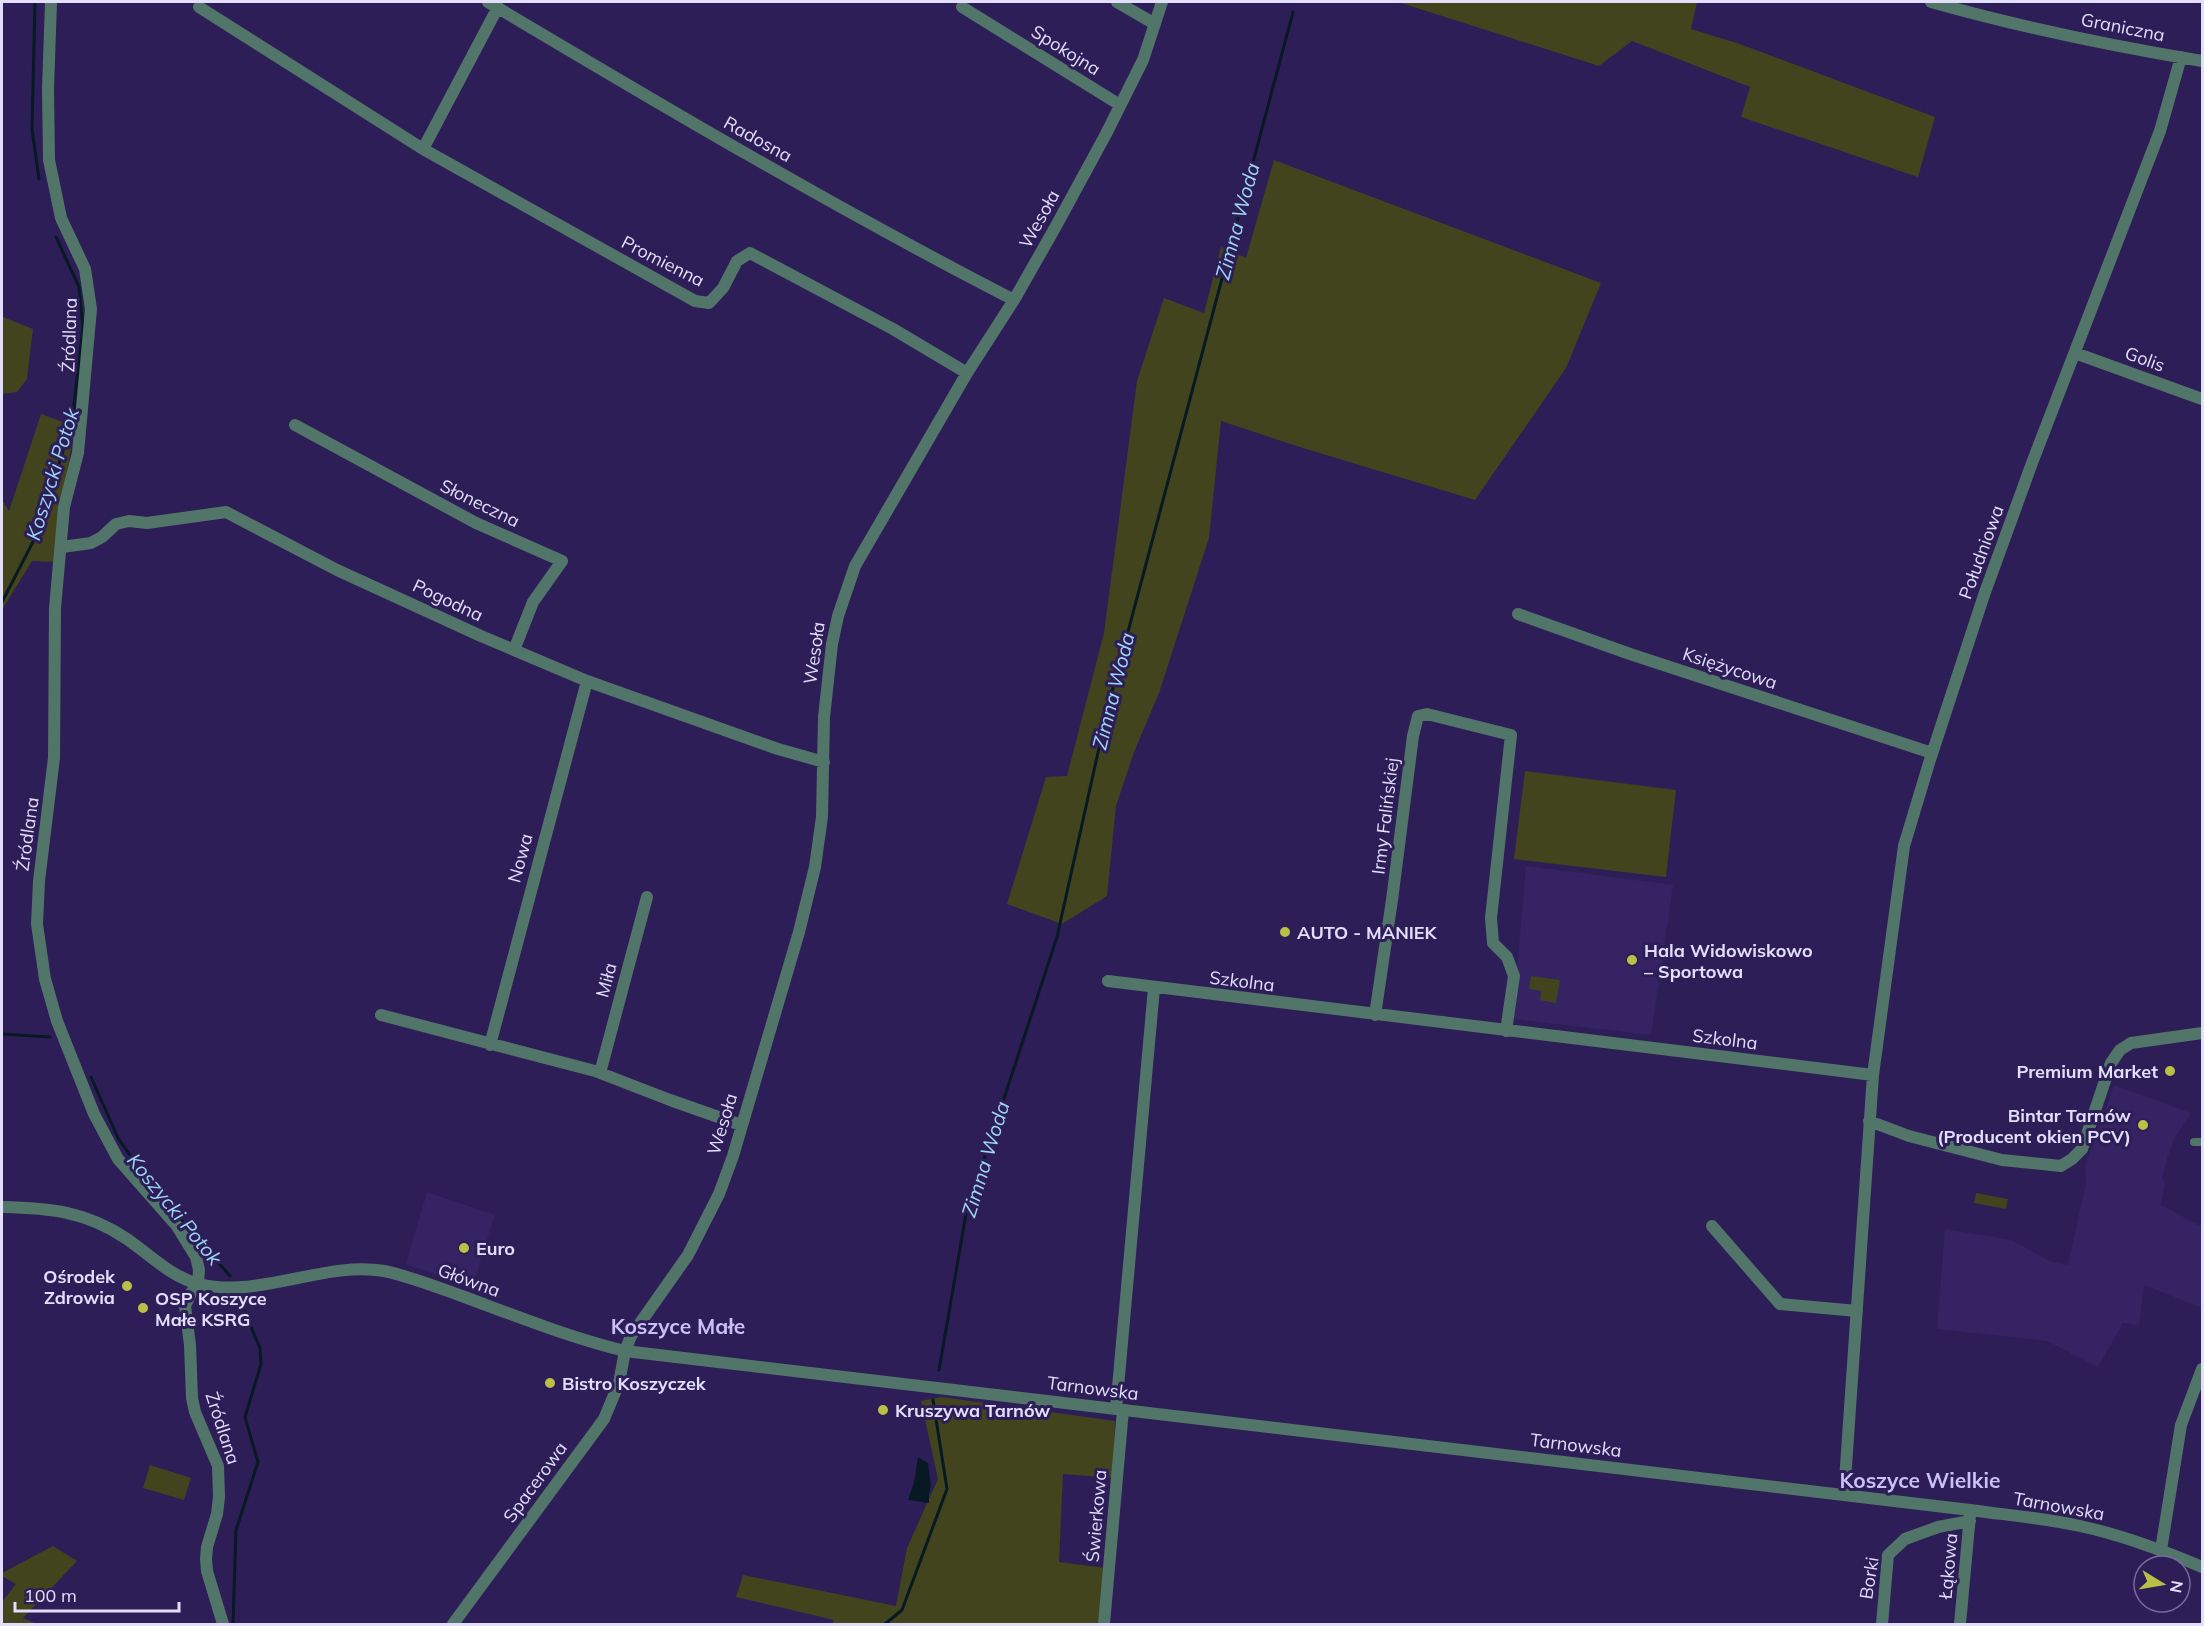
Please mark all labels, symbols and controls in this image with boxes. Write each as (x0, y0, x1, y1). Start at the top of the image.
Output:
street label: Graniczna (2079, 8, 2167, 46)
street label: Spokojna (1027, 20, 1105, 80)
street label: Radosna (720, 111, 796, 167)
water label: Zimna Woda (1209, 160, 1265, 282)
street label: Wesoła (1014, 186, 1064, 252)
street label: Promienna (618, 230, 708, 292)
street label: Źródlana (56, 297, 82, 373)
street label: Golis (2122, 341, 2168, 377)
water label: Koszycki Potok (20, 404, 84, 543)
street label: Słoneczna (436, 474, 524, 532)
street label: Południowa (1953, 502, 2009, 602)
street label: Pogodna (409, 574, 487, 626)
street label: Wesoła (798, 620, 830, 686)
water label: Zimna Woda (1086, 630, 1140, 752)
street label: Księżycowa (1680, 642, 1780, 694)
street label: Irmy Falińskiej (1366, 756, 1404, 876)
street label: Źródlana (10, 795, 44, 873)
street label: Nowa (502, 831, 538, 885)
place label: AUTO - MANIEK (1297, 921, 1438, 944)
marker: AUTO - MANIEK (1278, 925, 1292, 939)
place label: Hala Widowiskowo – Sportowa (1644, 939, 1813, 983)
marker: Hala Widowiskowo – Sportowa (1625, 953, 1639, 967)
street label: Miła (590, 960, 622, 1000)
street label: Szkolna (1208, 966, 1276, 996)
street label: Szkolna (1691, 1024, 1759, 1054)
place label: Premium Market (2016, 1060, 2158, 1083)
marker: Premium Market (2163, 1064, 2177, 1078)
street label: Wesoła (702, 1090, 742, 1158)
water label: Zimna Woda (956, 1098, 1014, 1220)
place label: Bintar Tarnów (Producent okien PCV) (1937, 1104, 2131, 1148)
marker: Bintar Tarnów (Producent okien PCV) (2136, 1118, 2150, 1132)
water label: Koszycki Potok (122, 1148, 228, 1271)
place label: Euro (476, 1237, 515, 1260)
marker: Euro (457, 1241, 471, 1255)
street label: Główna (435, 1258, 503, 1302)
place label: Ośrodek Zdrowia (43, 1265, 116, 1309)
marker: Ośrodek Zdrowia (120, 1279, 134, 1293)
place label: OSP Koszyce Małe KSRG (155, 1287, 267, 1331)
marker: OSP Koszyce Małe KSRG (136, 1301, 150, 1315)
district label: Koszyce Małe (611, 1313, 745, 1339)
street label: Tarnowska (1046, 1371, 1140, 1405)
place label: Bistro Koszyczek (562, 1372, 707, 1395)
marker: Bistro Koszyczek (543, 1376, 557, 1390)
street label: Źródlana (201, 1389, 245, 1467)
place label: Kruszywa Tarnów (895, 1399, 1050, 1422)
marker: Kruszywa Tarnów (876, 1403, 890, 1417)
street label: Tarnowska (1529, 1428, 1623, 1462)
street label: Spacerowa (498, 1437, 572, 1527)
district label: Koszyce Wielkie (1840, 1467, 2000, 1493)
street label: Świerkowa (1080, 1469, 1112, 1563)
street label: Tarnowska (2012, 1487, 2106, 1525)
street label: Łąkowa (1934, 1532, 1962, 1601)
north arrow (2132, 1554, 2192, 1614)
street label: Borki (1854, 1555, 1884, 1601)
scale bar (15, 1575, 178, 1613)
text: N (2166, 1579, 2188, 1595)
text: 100 m (24, 1584, 77, 1607)

